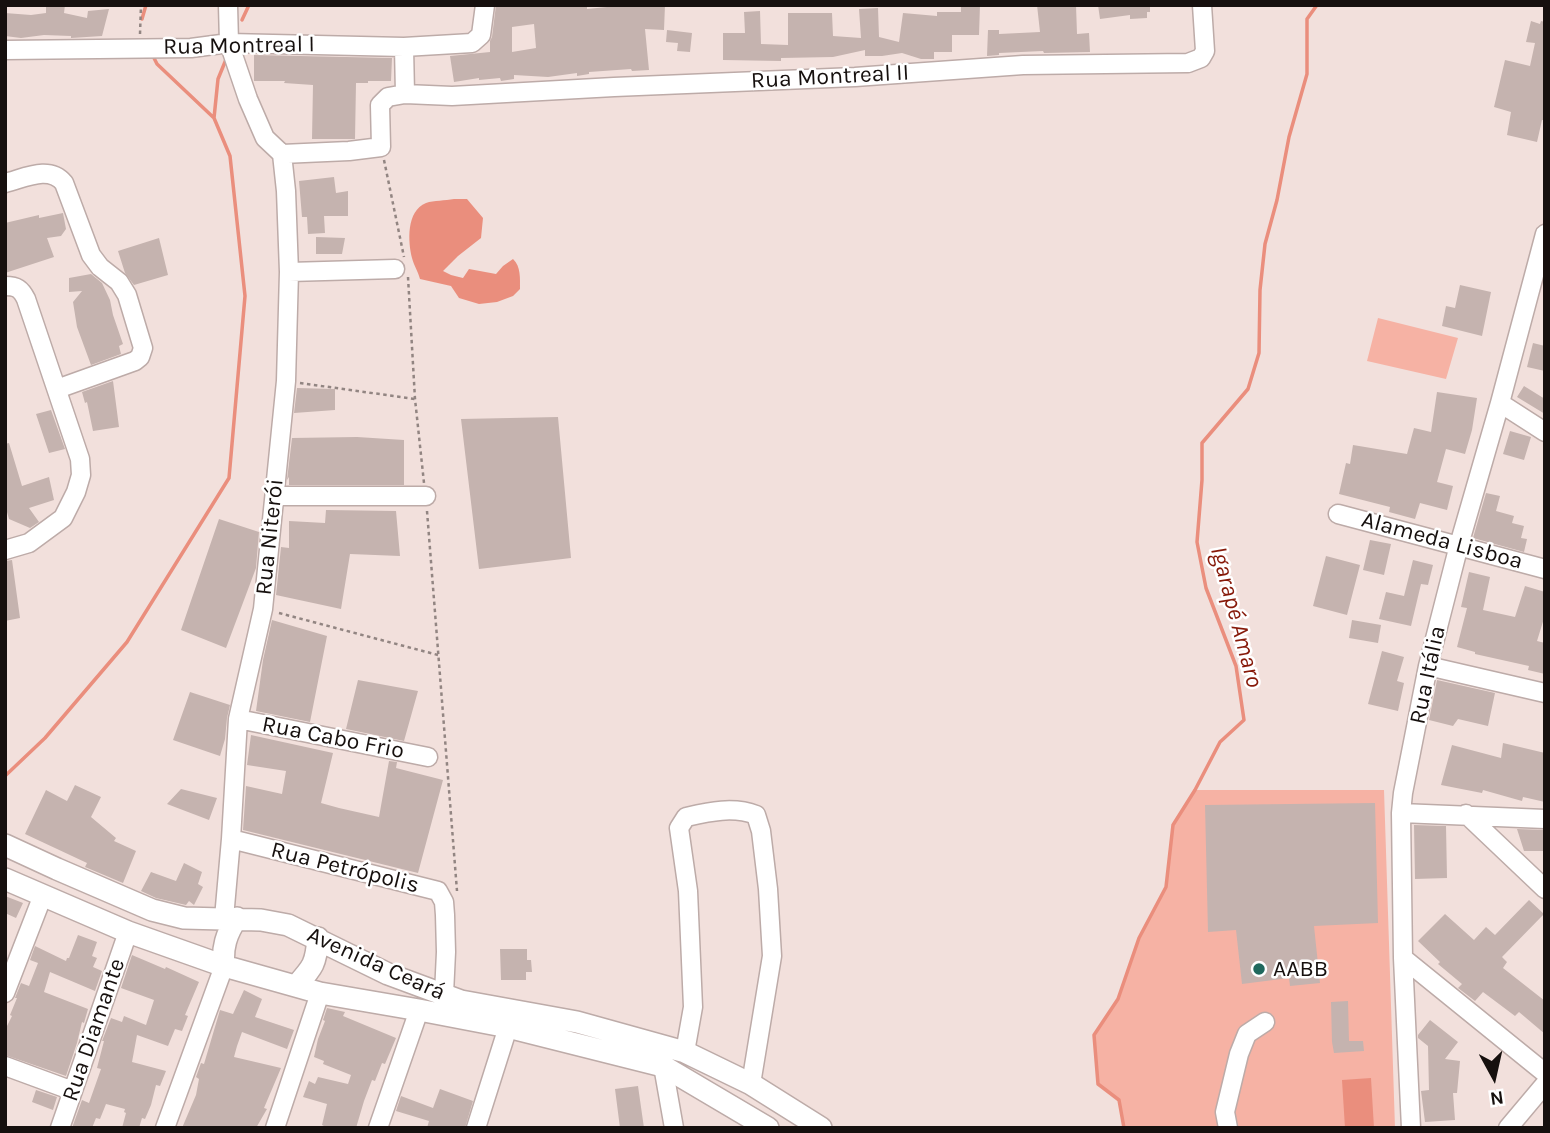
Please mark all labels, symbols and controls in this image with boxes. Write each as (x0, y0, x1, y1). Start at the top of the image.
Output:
street label: Rua Montreal I (163, 31, 315, 61)
street label: Rua Montreal II (750, 59, 910, 95)
street label: Rua Niterói (250, 477, 290, 597)
street label: Alameda Lisboa (1358, 506, 1526, 576)
water label: Igarapé Amaro (1203, 544, 1269, 690)
street label: Rua Itália (1404, 623, 1452, 727)
street label: Rua Cabo Frio (260, 711, 406, 765)
street label: Rua Petrópolis (268, 836, 422, 900)
street label: Avenida Ceará (303, 921, 449, 1007)
street label: Rua Diamante (57, 955, 131, 1105)
place label: AABB (1273, 955, 1328, 983)
marker: AABB (1251, 961, 1267, 977)
north arrow (1459, 1042, 1529, 1112)
text: N (1489, 1086, 1505, 1110)

